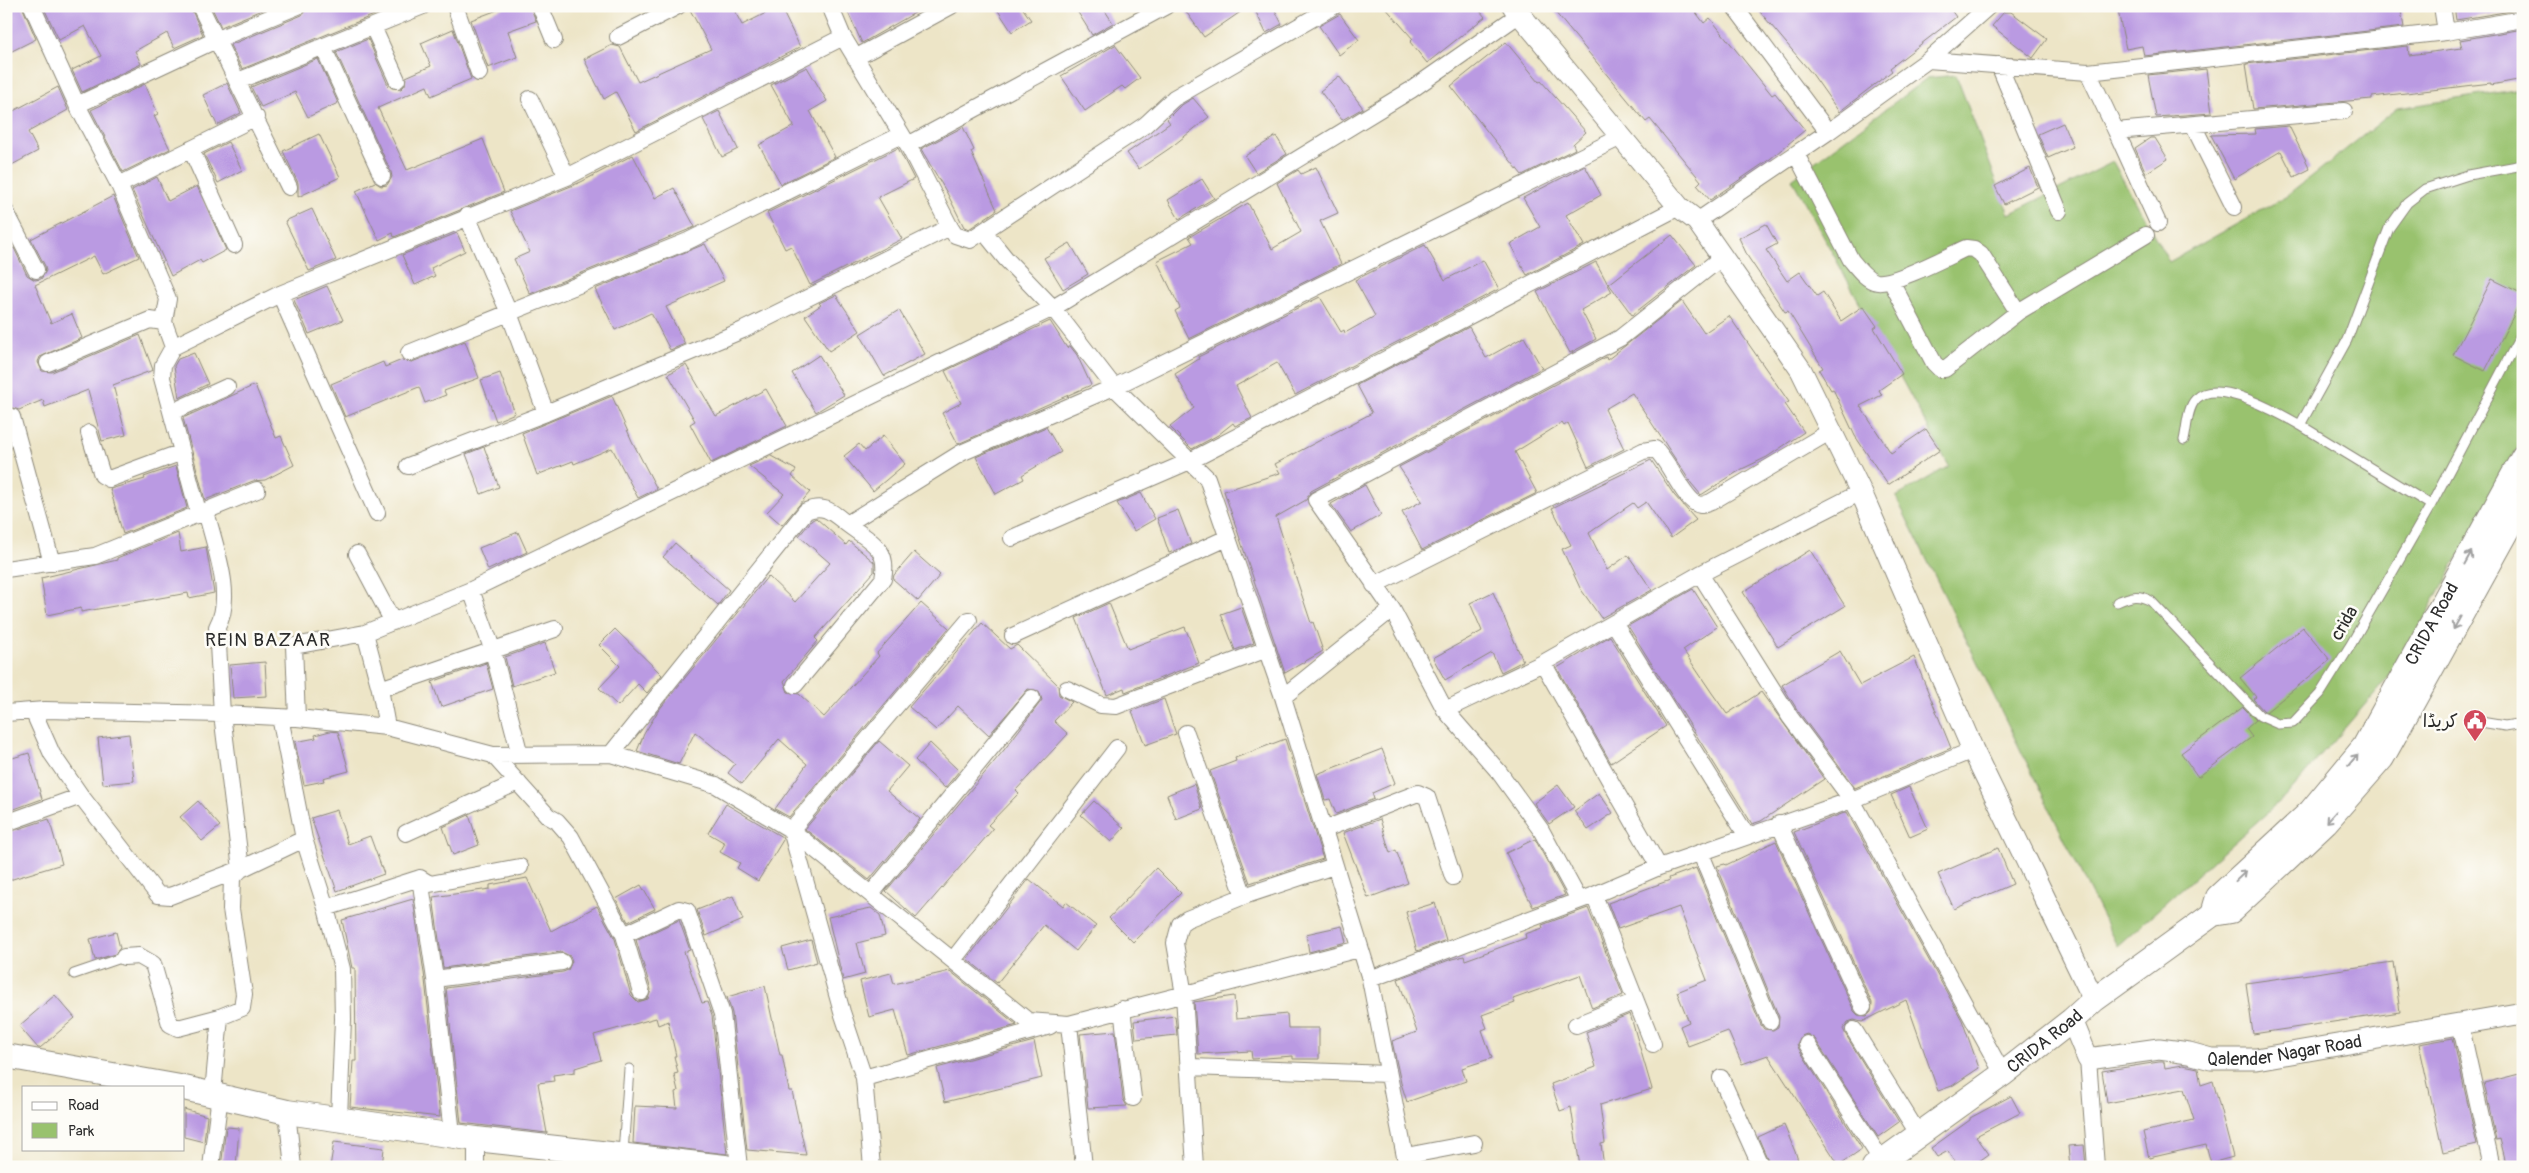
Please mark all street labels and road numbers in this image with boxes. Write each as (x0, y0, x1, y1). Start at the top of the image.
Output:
street label: CRIDA Road (2400, 579, 2464, 669)
street label: crida (2325, 602, 2363, 645)
street label: CRIDA Road (2002, 1005, 2088, 1079)
street label: Qalender Nagar Road (2207, 1030, 2364, 1071)

